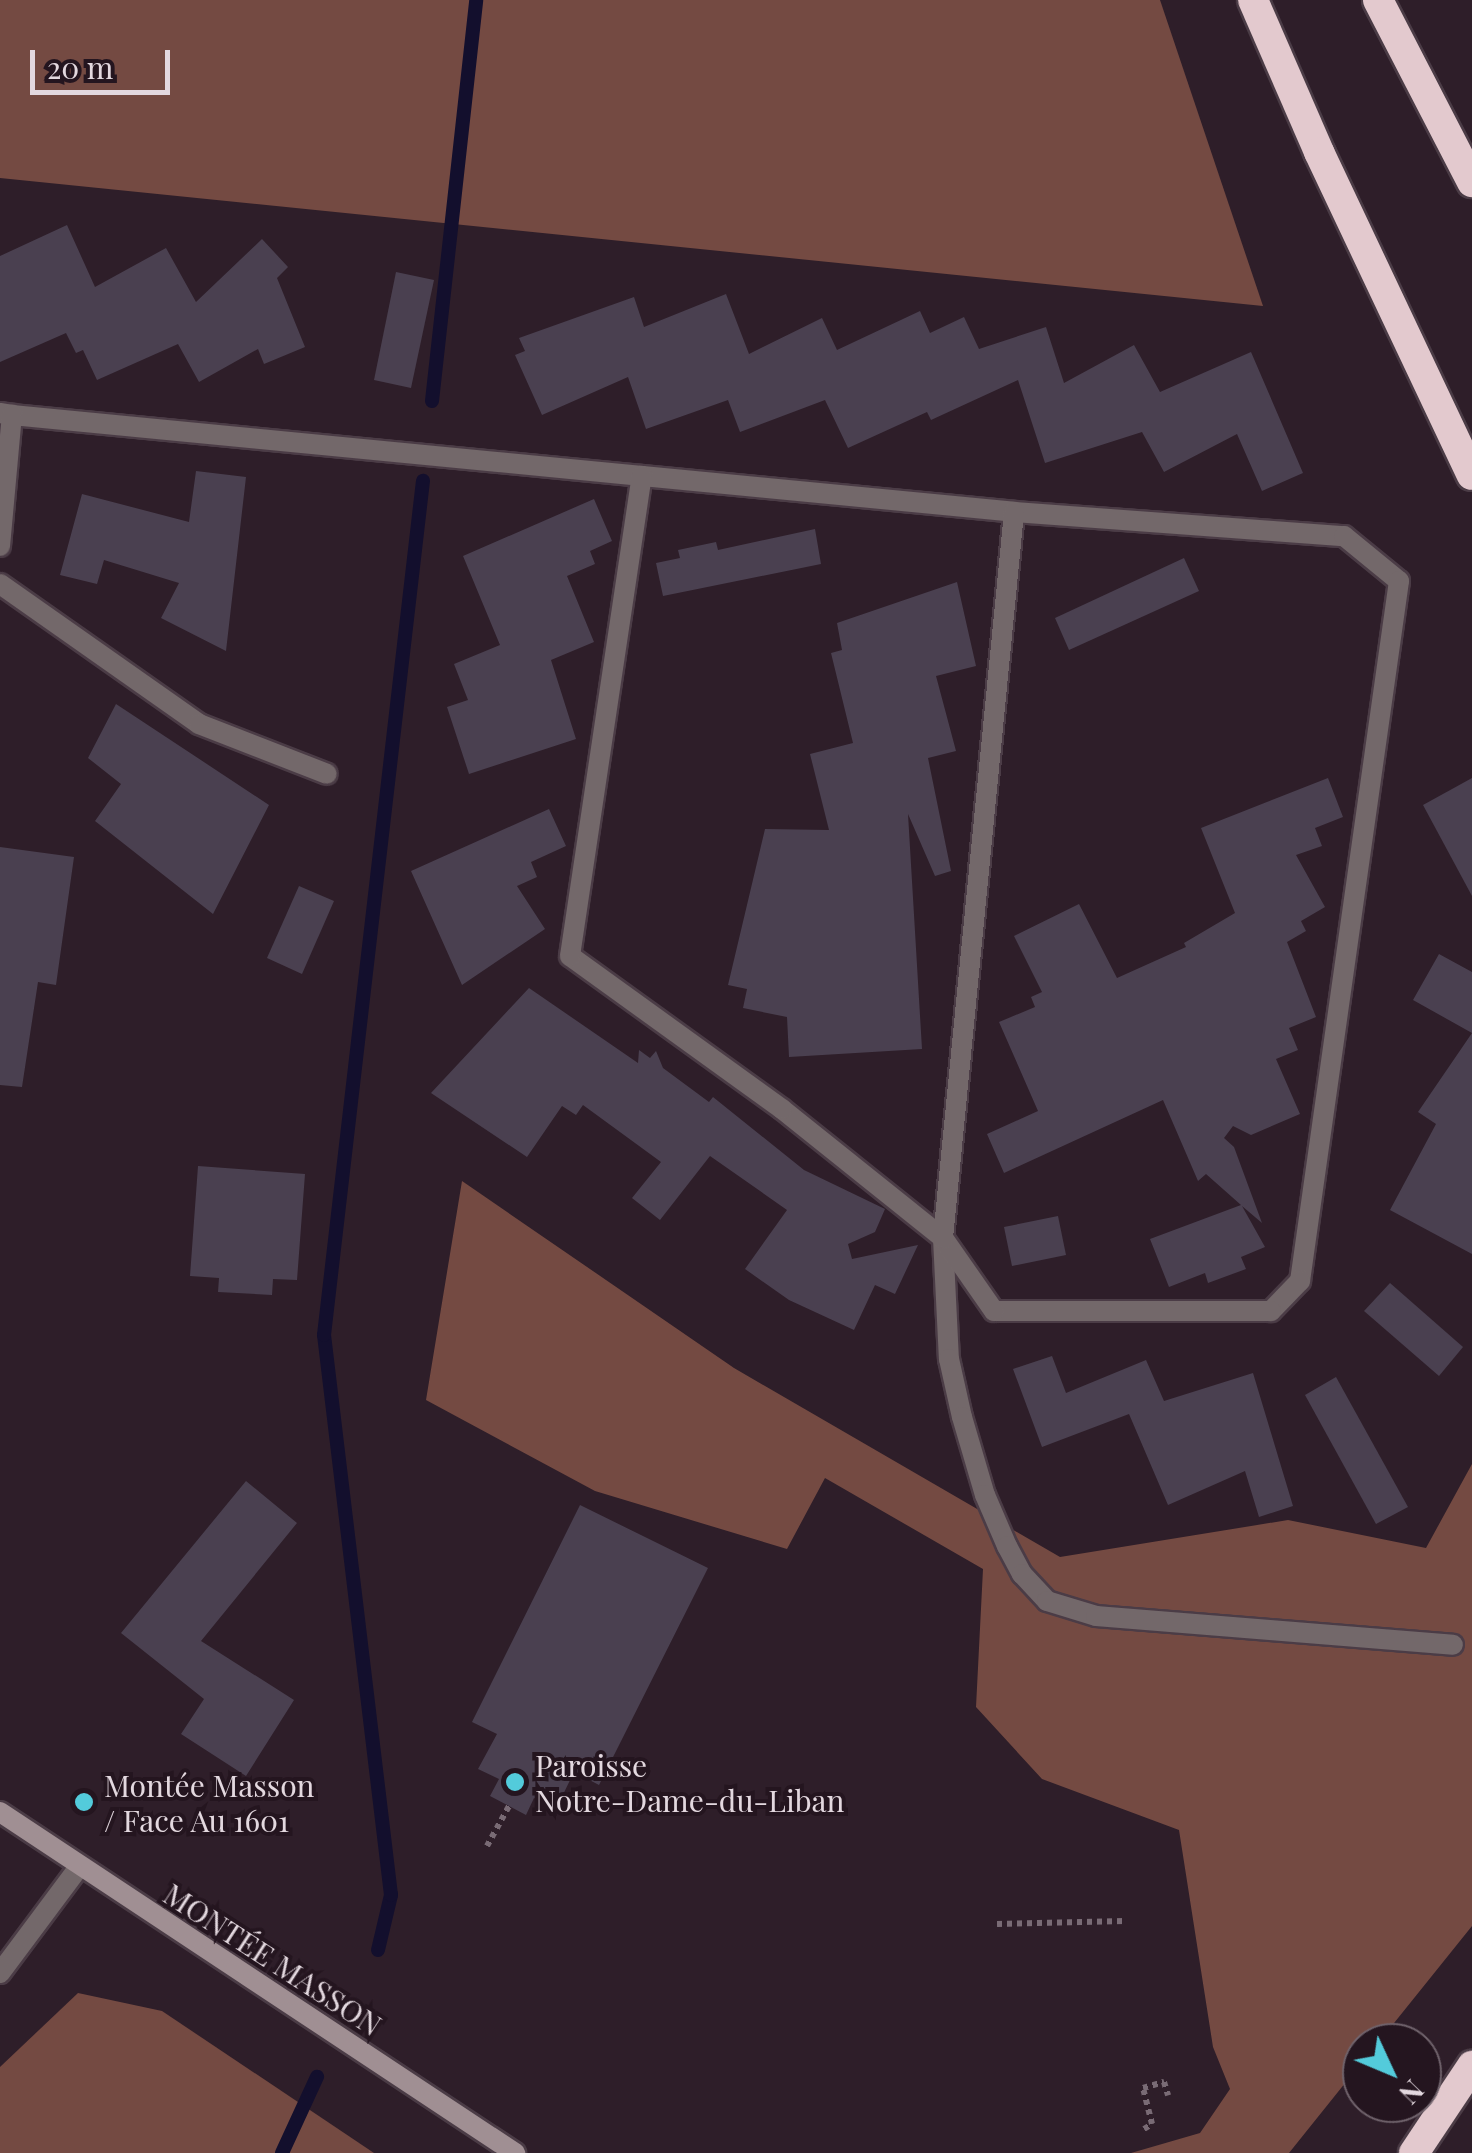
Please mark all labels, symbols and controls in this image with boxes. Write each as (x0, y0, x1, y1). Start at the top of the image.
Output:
scale bar (35, 30, 175, 92)
text: 20 m (47, 47, 113, 87)
place label: Paroisse Notre-Dame-du-Liban (535, 1747, 844, 1818)
place label: Montée Masson / Face Au 1601 (104, 1767, 314, 1838)
marker: Paroisse Notre-Dame-du-Liban (504, 1771, 526, 1793)
marker: Montée Masson / Face Au 1601 (73, 1791, 95, 1813)
street label: MONTÉE MASSON (157, 1875, 389, 2043)
north arrow (1342, 2023, 1442, 2123)
text: N (1392, 2073, 1433, 2113)

